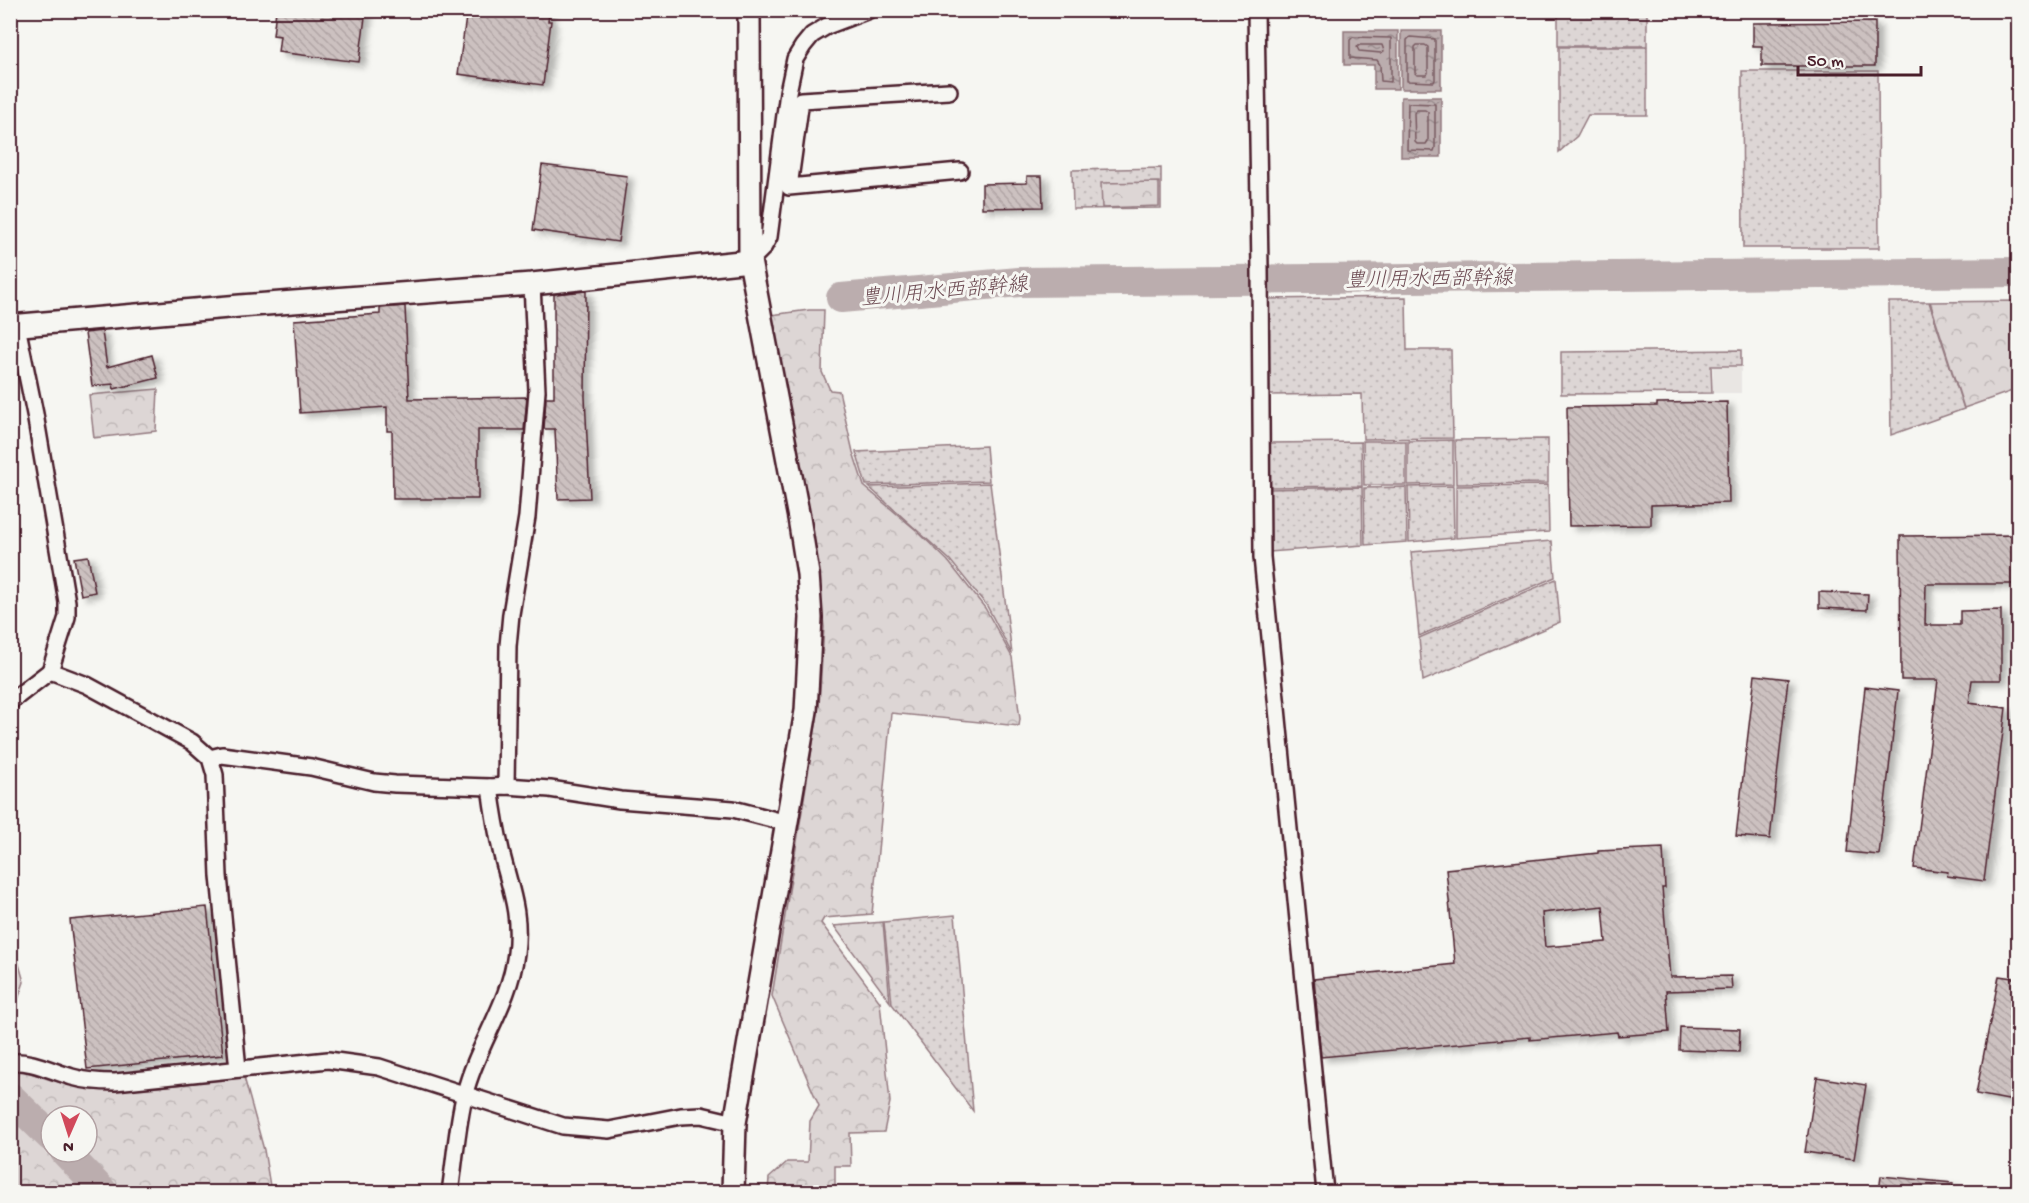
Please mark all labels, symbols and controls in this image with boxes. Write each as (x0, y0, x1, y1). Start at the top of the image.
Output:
scale bar (1798, 39, 1921, 77)
text: 50 m (1807, 52, 1844, 73)
water label: 豊川用水西部幹線 (1345, 267, 1514, 295)
water label: 豊川用水西部幹線 (859, 273, 1030, 313)
north arrow (39, 1104, 99, 1164)
text: N (62, 1136, 74, 1155)

